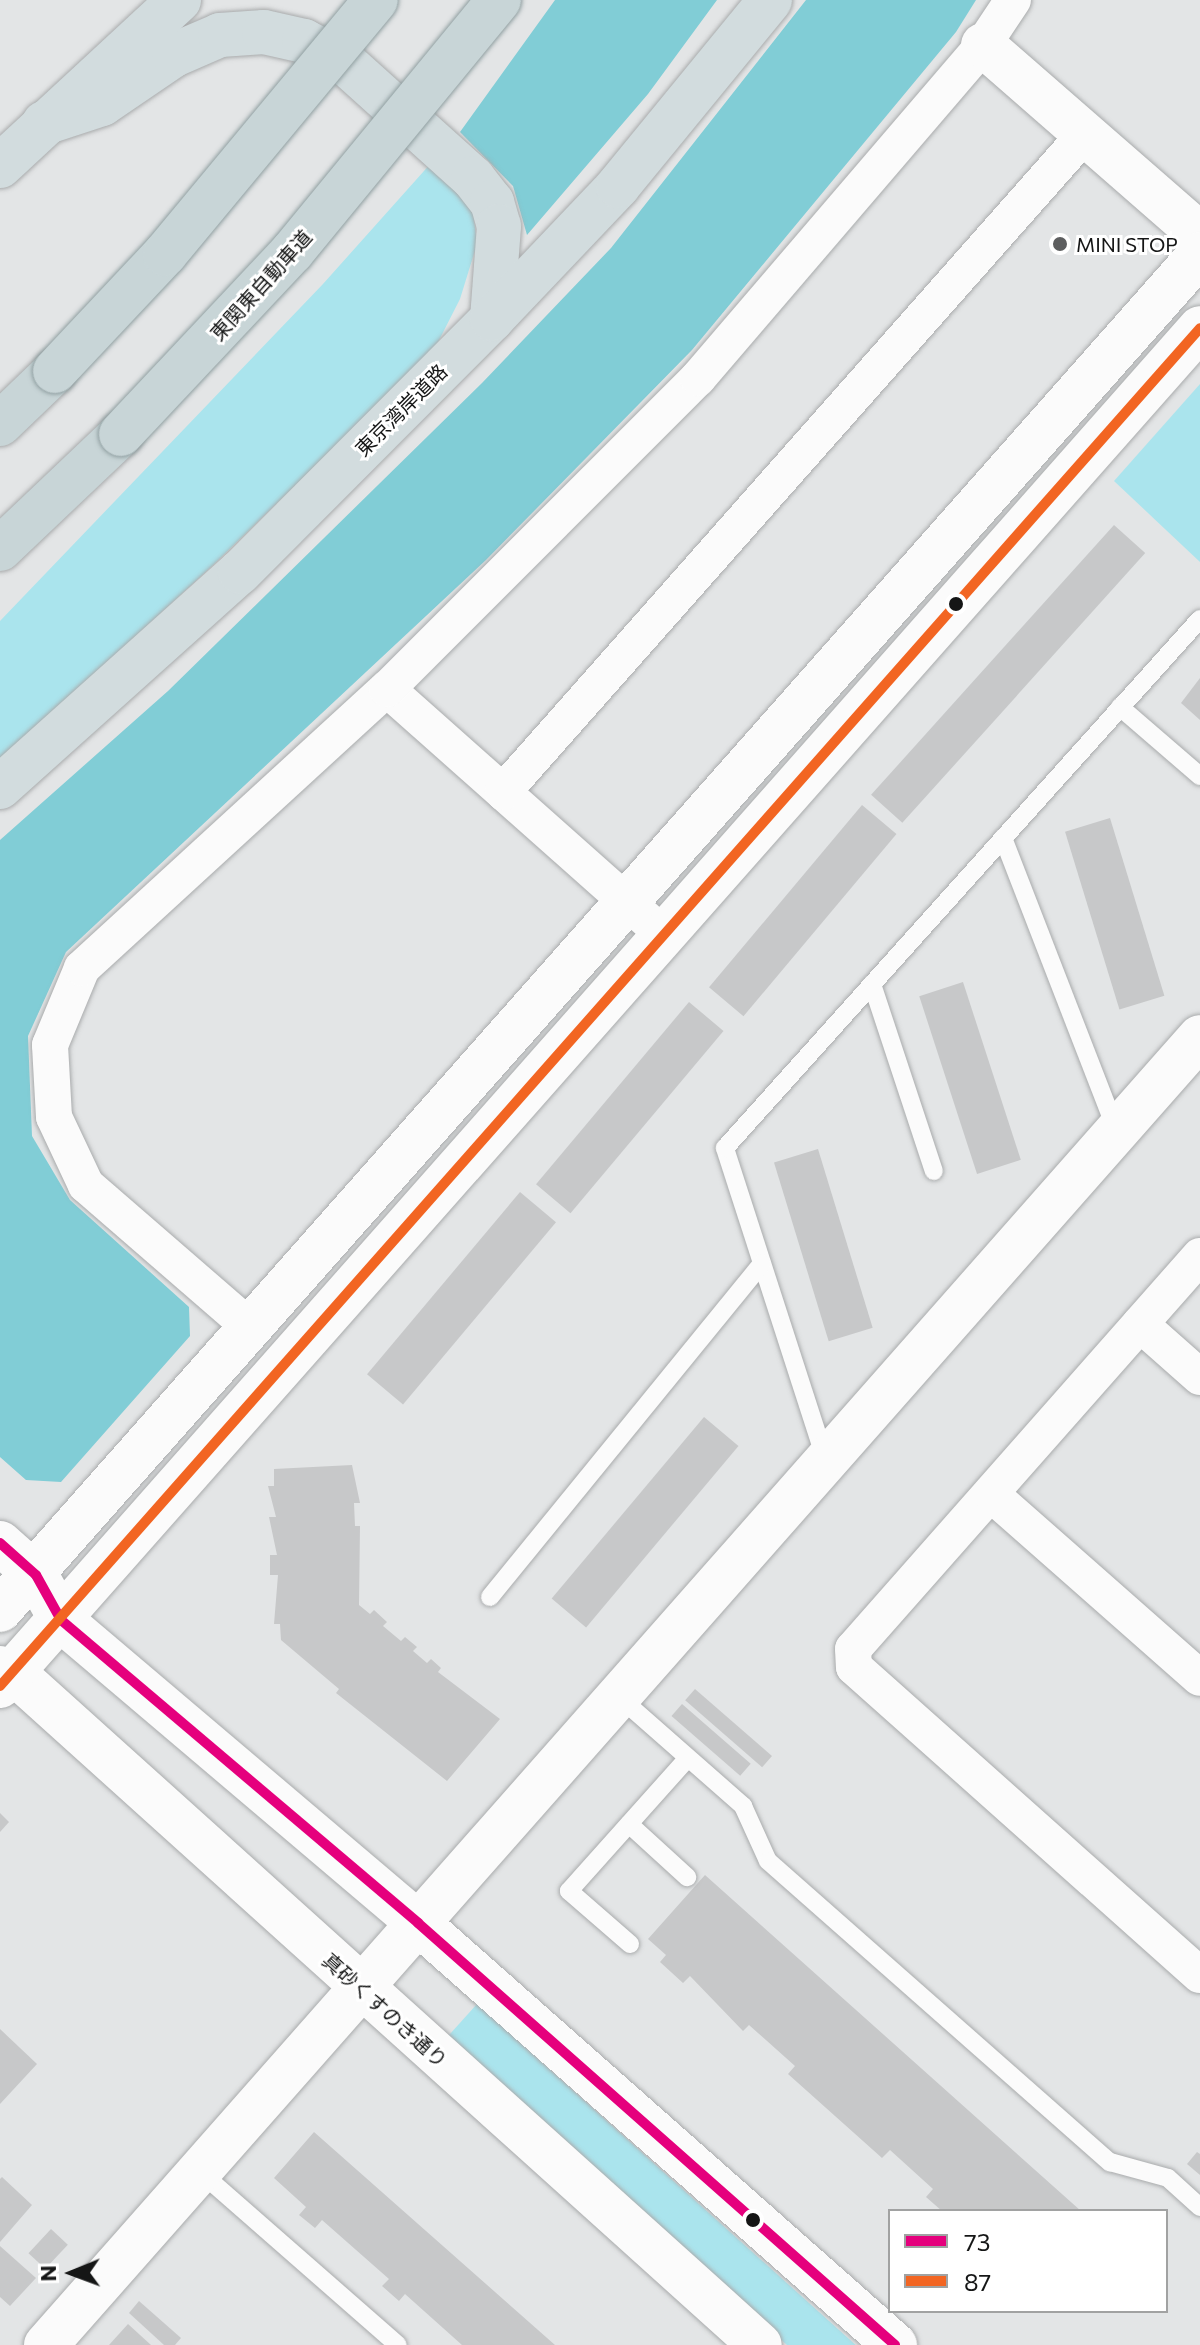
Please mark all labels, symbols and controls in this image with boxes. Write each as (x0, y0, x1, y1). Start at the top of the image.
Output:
street label: 東関東自動車道 (205, 225, 317, 345)
place label: MINI STOP (1076, 232, 1178, 256)
marker: MINI STOP (1051, 235, 1069, 253)
street label: 東京湾岸道路 (350, 359, 452, 461)
unlabelled marker (948, 596, 964, 612)
street label: 真砂くすのき通り (318, 1948, 452, 2072)
legend (888, 2209, 1168, 2313)
unlabelled marker (745, 2212, 761, 2228)
text: 73 (964, 2227, 990, 2256)
north arrow (32, 2233, 112, 2313)
text: N (34, 2265, 61, 2282)
text: 87 (964, 2267, 991, 2296)

